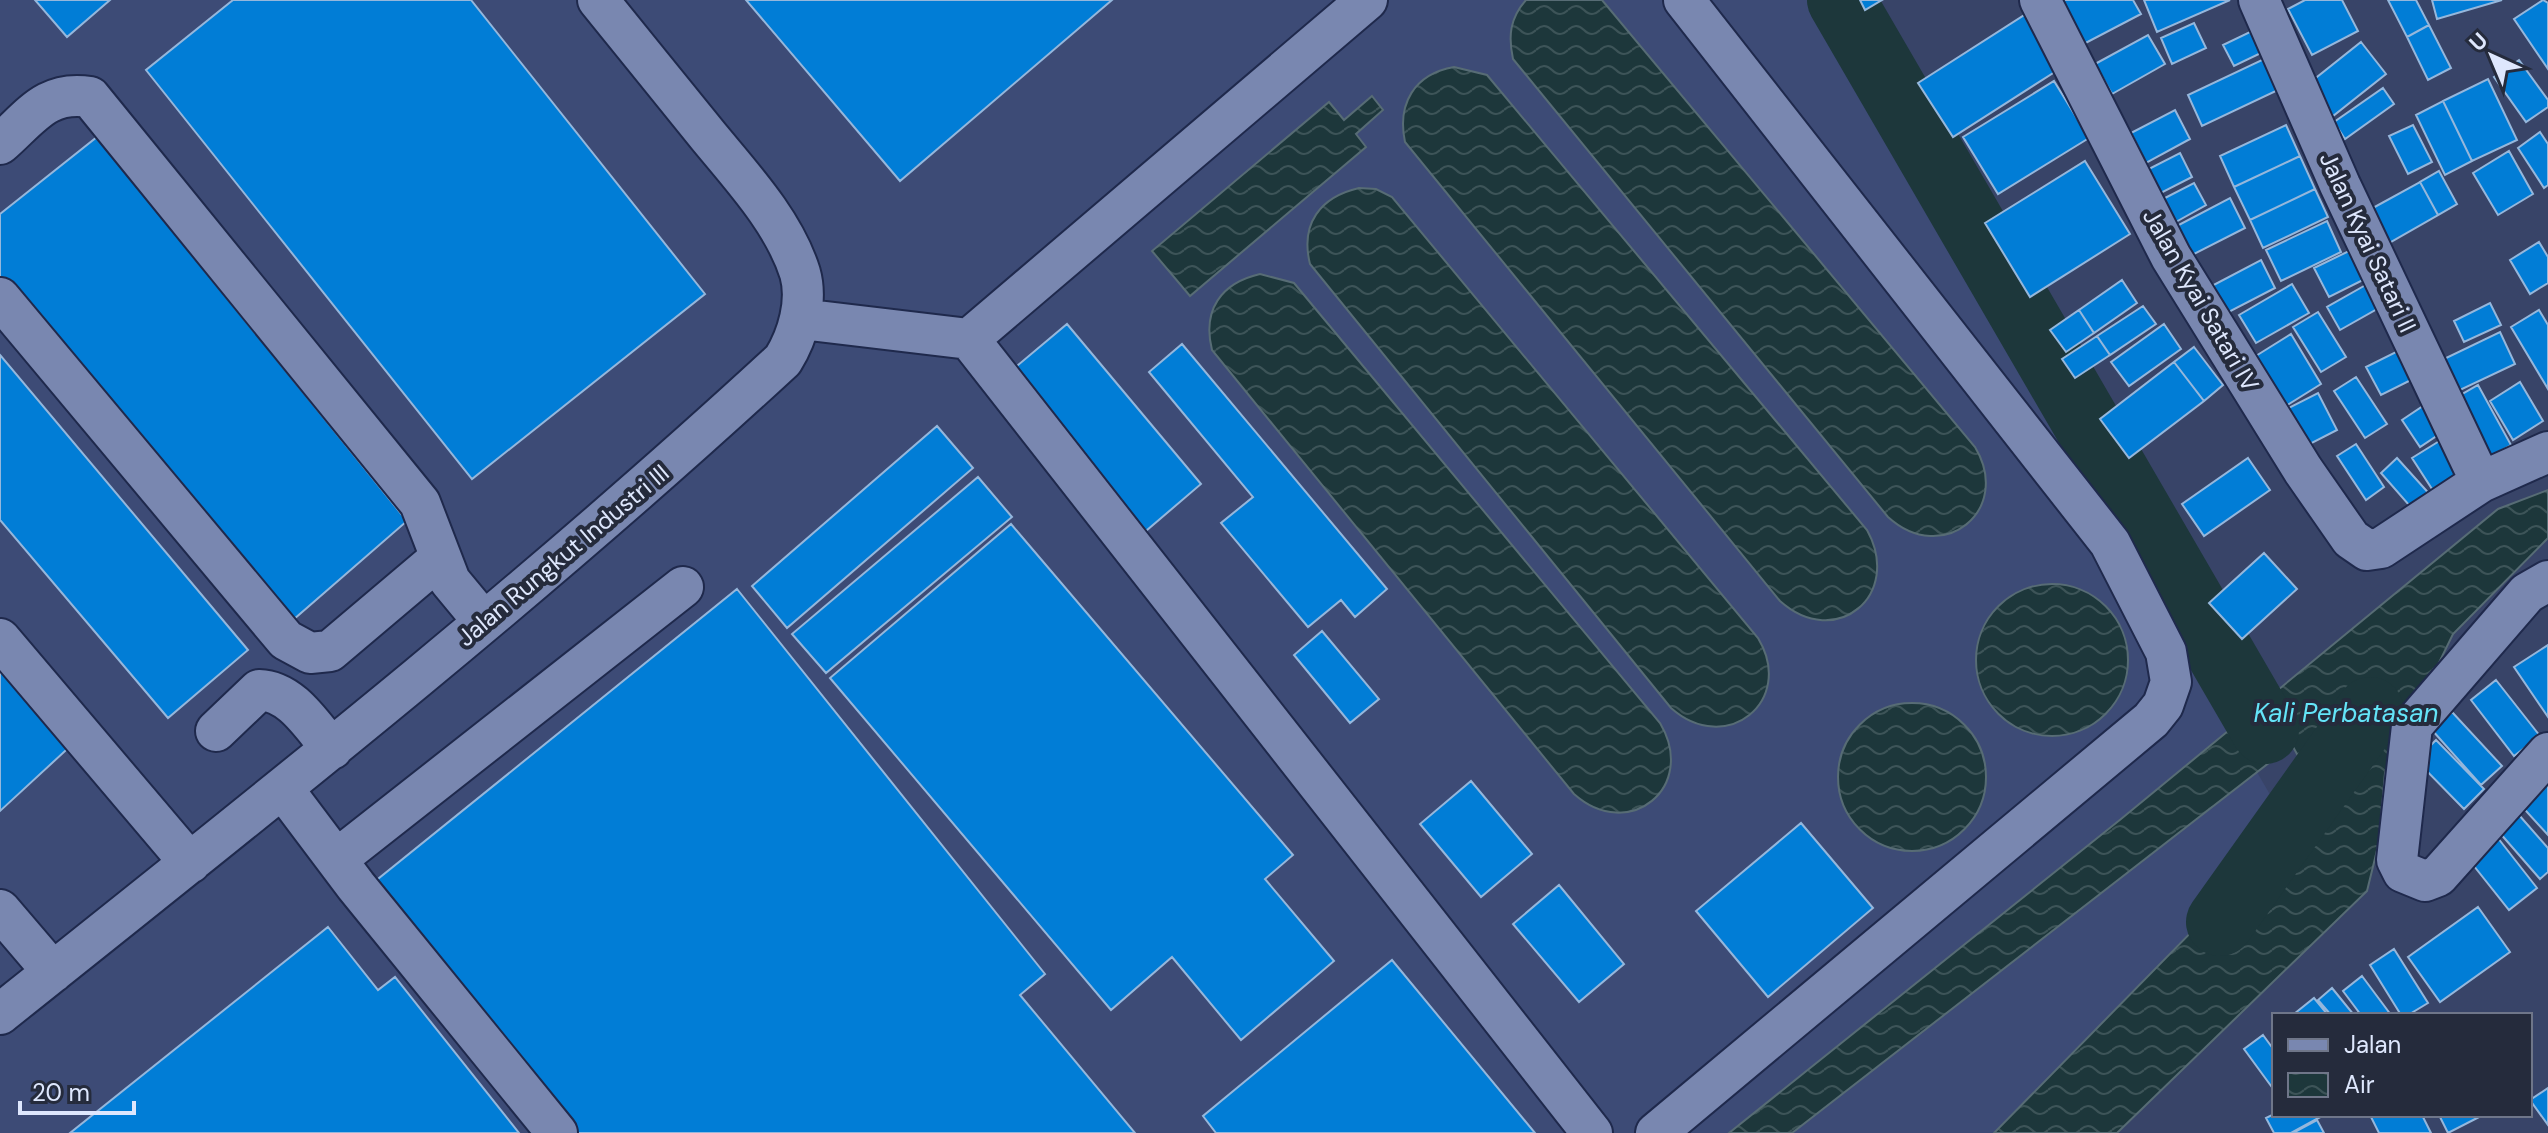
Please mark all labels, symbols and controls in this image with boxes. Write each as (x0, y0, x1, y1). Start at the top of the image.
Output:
north arrow (2452, 16, 2532, 96)
text: U (2463, 26, 2494, 58)
street label: Jalan Kyai Satari II (2313, 147, 2423, 337)
street label: Jalan Kyai Satari IV (2136, 203, 2266, 397)
street label: Jalan Rungkut Industri III (451, 457, 675, 653)
water label: Kali Perbatasan (2254, 696, 2438, 730)
legend (2272, 1013, 2532, 1117)
text: Jalan (2344, 1029, 2401, 1060)
scale bar (20, 1065, 134, 1115)
text: Air (2344, 1069, 2375, 1100)
text: 20 m (32, 1077, 90, 1108)

